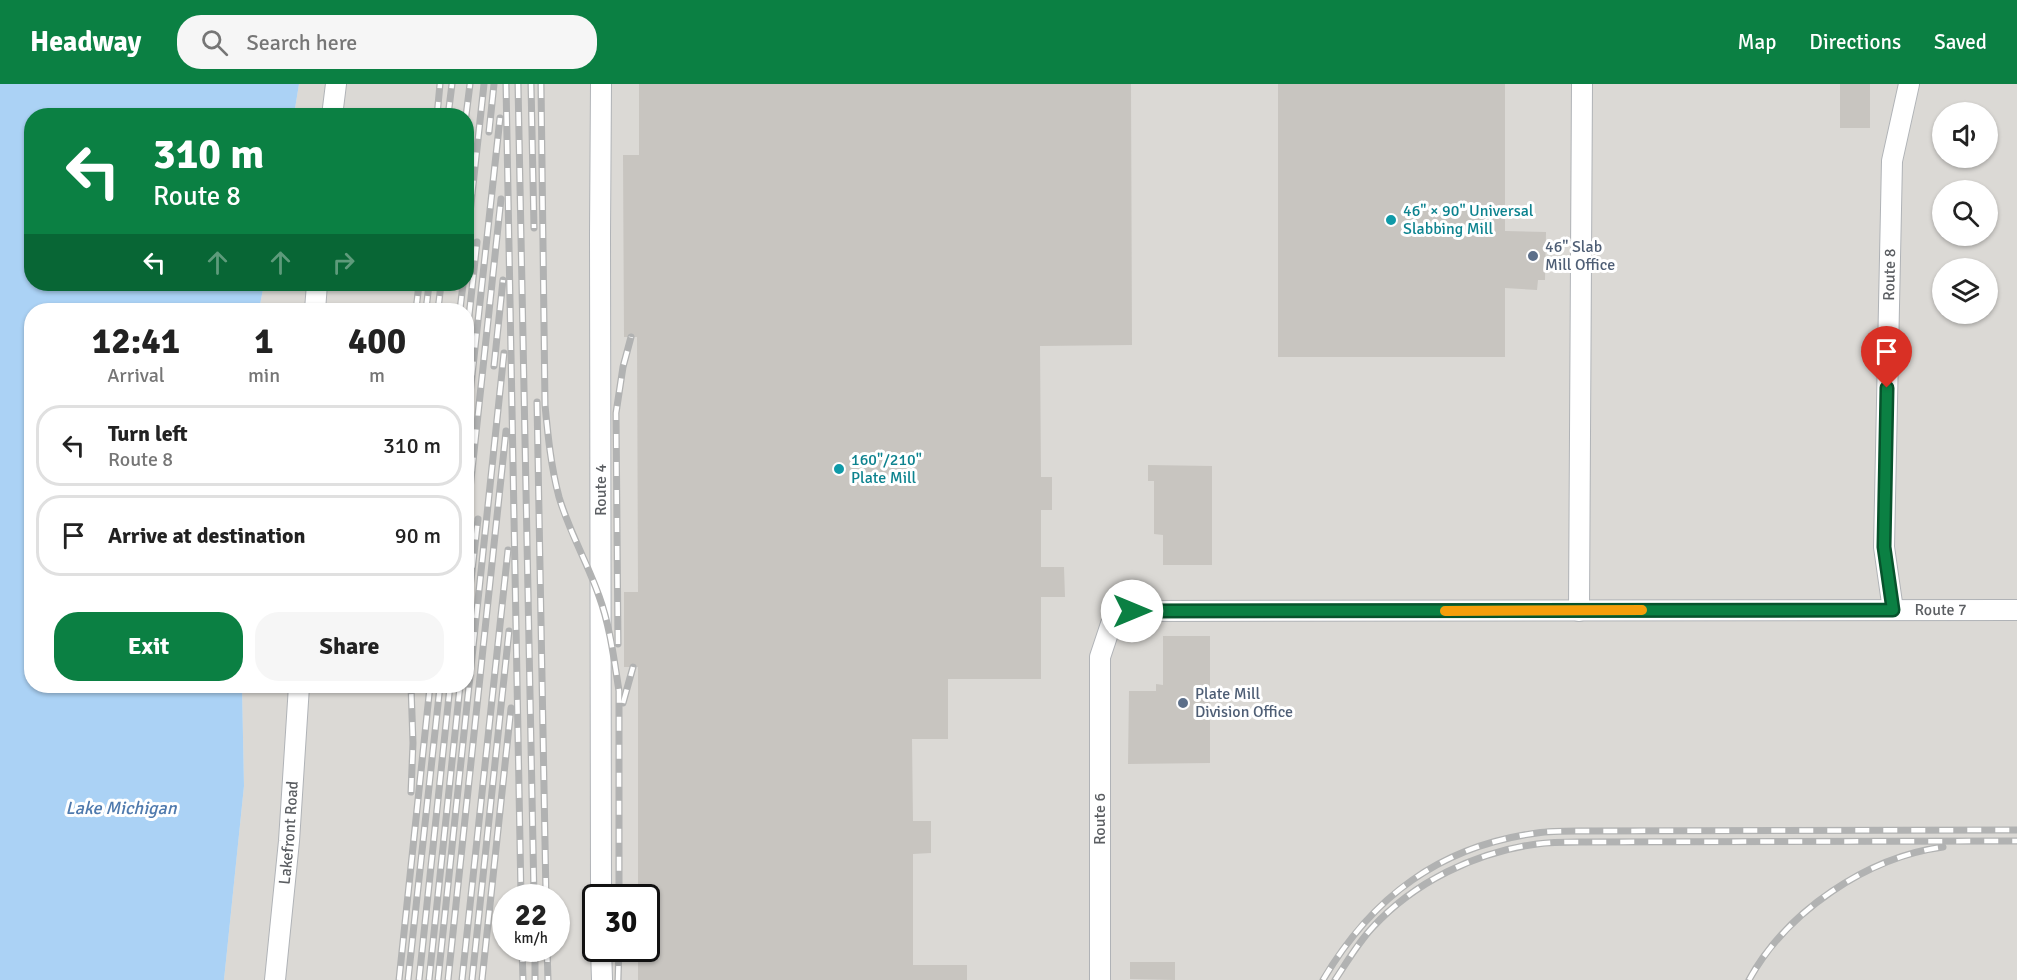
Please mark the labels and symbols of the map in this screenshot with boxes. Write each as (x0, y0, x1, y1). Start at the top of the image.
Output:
place label: 46" × 90" Universal Slabbing Mill (1403, 201, 1534, 239)
marker: 46" × 90" Universal Slabbing Mill (1384, 213, 1398, 227)
place label: 46" Slab Mill Office (1545, 237, 1615, 275)
street label: Route 8 (1879, 248, 1900, 301)
marker: 46" Slab Mill Office (1526, 249, 1540, 263)
pin (1861, 326, 1912, 388)
place label: 160"/210" Plate Mill (851, 450, 922, 488)
marker: 160"/210" Plate Mill (832, 462, 846, 476)
street label: Route 4 (591, 464, 611, 516)
position arrow (1100, 579, 1164, 643)
street label: Route 7 (1914, 600, 1967, 620)
place label: Plate Mill Division Office (1195, 684, 1293, 722)
marker: Plate Mill Division Office (1176, 696, 1190, 710)
street label: Lakefront Road (275, 780, 303, 885)
street label: Route 6 (1090, 793, 1110, 845)
water label: Lake Michigan (65, 797, 178, 819)
speed limit sign: 30 (582, 884, 660, 962)

